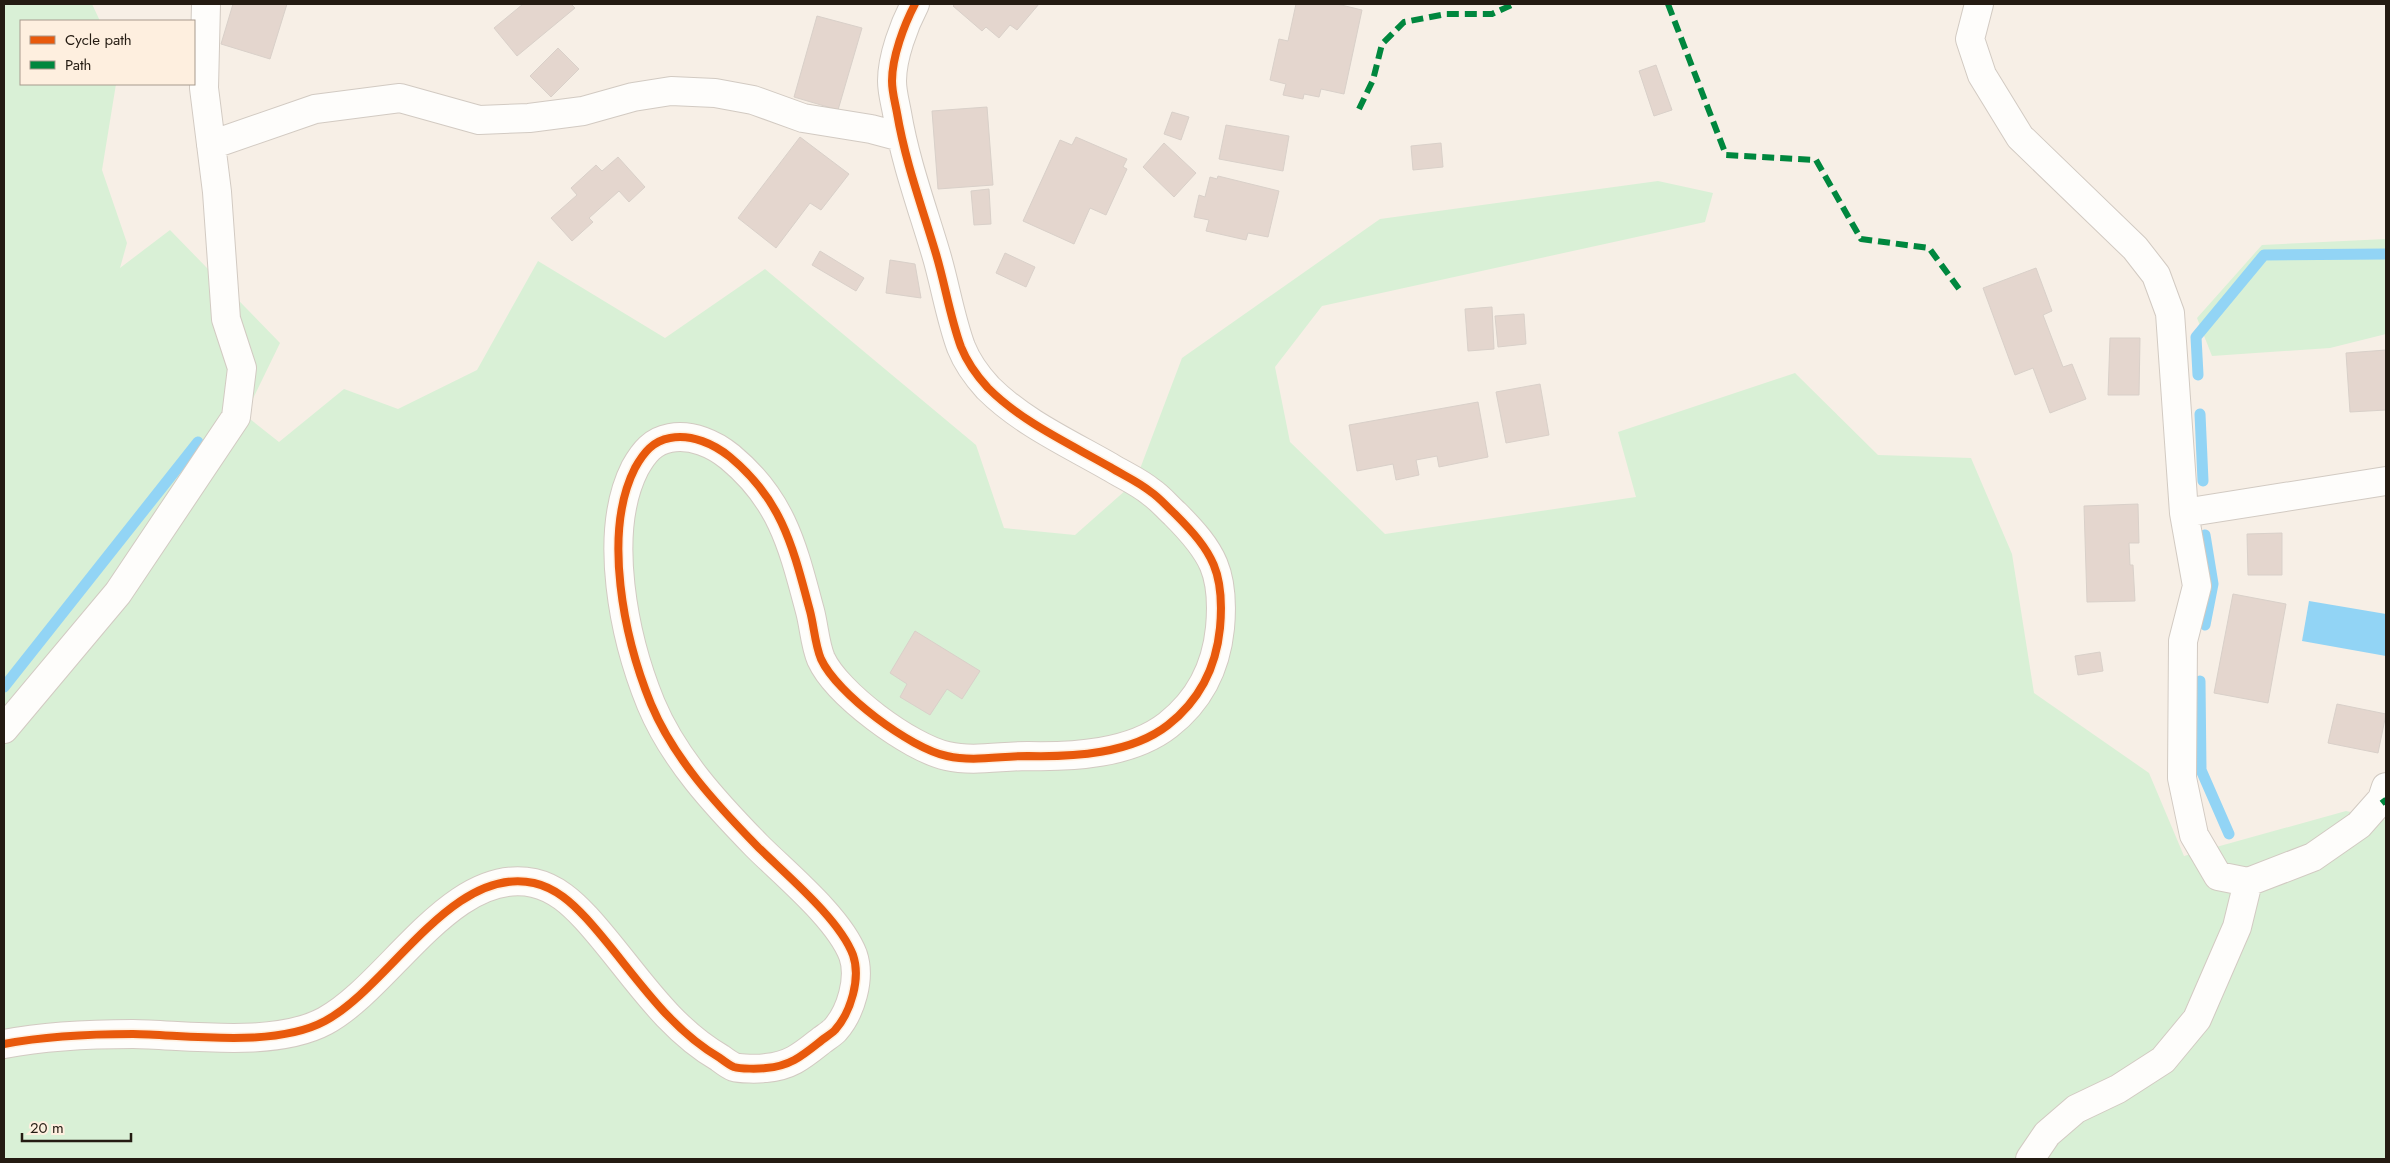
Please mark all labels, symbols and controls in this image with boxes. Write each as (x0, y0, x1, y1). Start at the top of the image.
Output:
legend (20, 20, 195, 85)
text: Cycle path (65, 29, 132, 51)
text: Path (65, 54, 91, 76)
scale bar (22, 1110, 131, 1142)
text: 20 m (30, 1117, 64, 1139)

